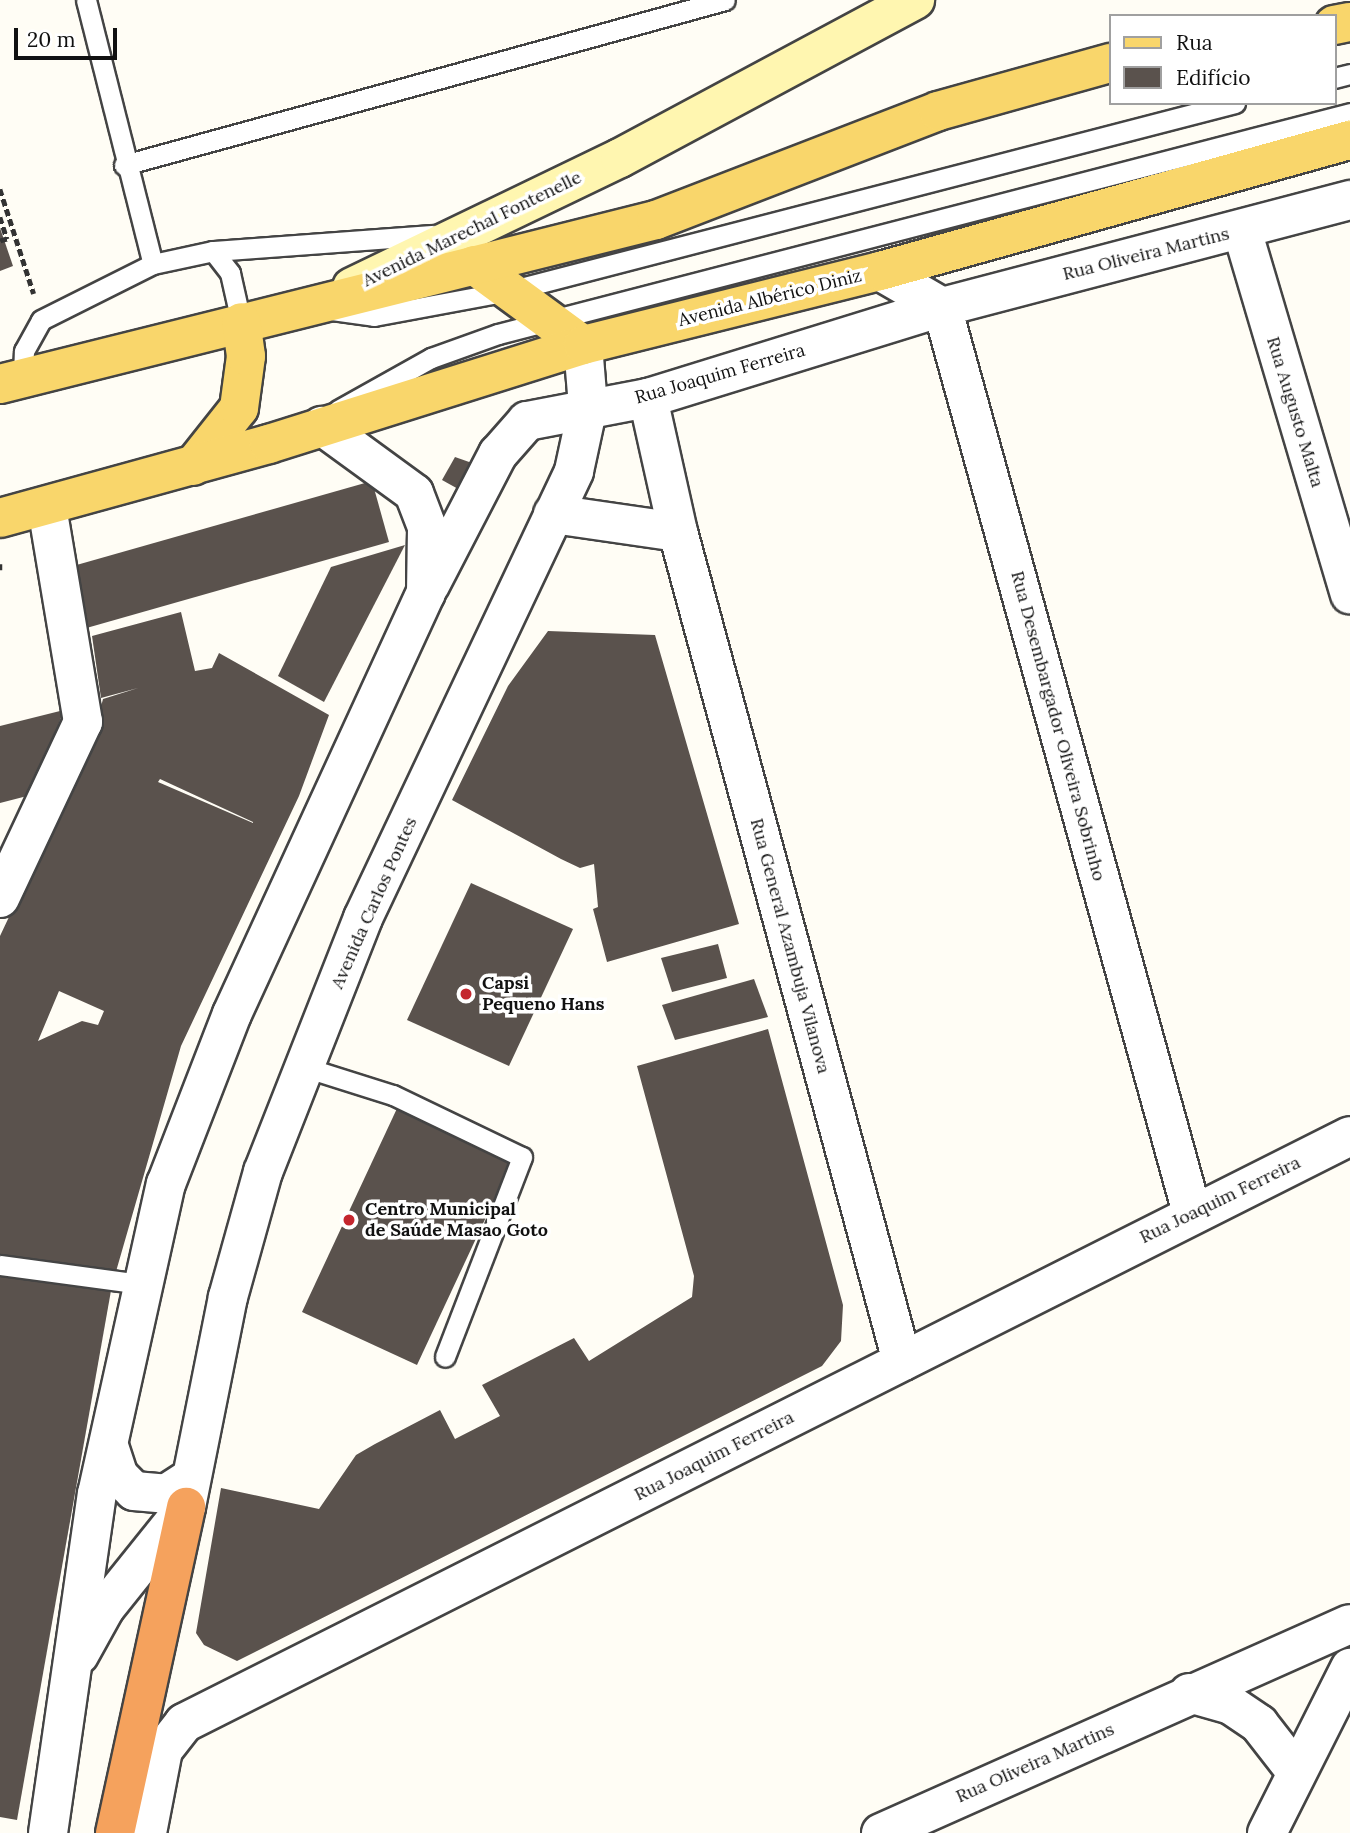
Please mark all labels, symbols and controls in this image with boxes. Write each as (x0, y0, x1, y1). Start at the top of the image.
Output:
scale bar (18, 14, 121, 58)
legend (1108, 14, 1336, 105)
text: 20 m (27, 26, 76, 53)
text: Rua (1176, 29, 1213, 56)
text: Edifício (1176, 64, 1251, 91)
street label: Avenida Marechal Fontenelle (359, 167, 585, 291)
street label: Rua Oliveira Martins (1061, 223, 1231, 285)
street label: Avenida Albérico Diniz (676, 265, 864, 331)
street label: Rua Augusto Malta (1262, 334, 1328, 490)
street label: Rua Joaquim Ferreira (632, 339, 808, 409)
street label: Rua Desembargador Oliveira Sobrinho (1006, 569, 1110, 883)
street label: Avenida Carlos Pontes (326, 814, 422, 992)
street label: Rua General Azambuja Vilanova (745, 816, 835, 1076)
place label: Capsi Pequeno Hans (482, 973, 604, 1016)
marker: Capsi Pequeno Hans (456, 984, 476, 1004)
street label: Rua Joaquim Ferreira (1136, 1152, 1304, 1248)
place label: Centro Municipal de Saúde Masao Goto (365, 1199, 548, 1242)
marker: Centro Municipal de Saúde Masao Goto (339, 1210, 359, 1230)
street label: Rua Joaquim Ferreira (631, 1406, 797, 1506)
street label: Rua Oliveira Martins (953, 1718, 1117, 1808)

